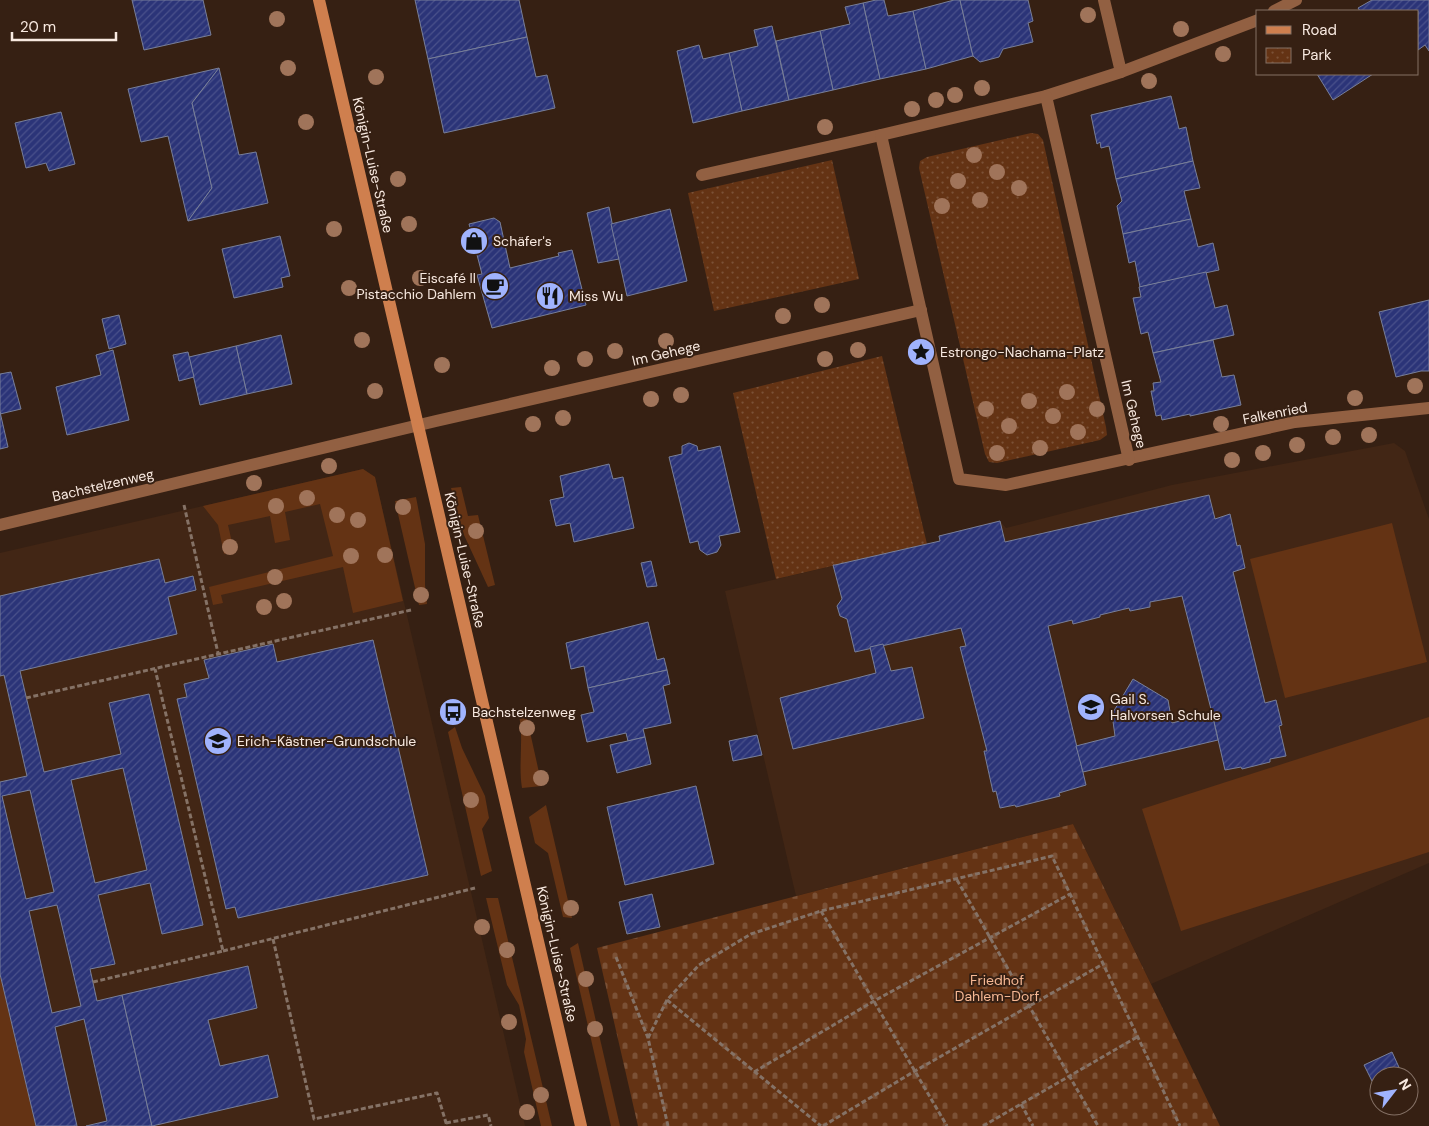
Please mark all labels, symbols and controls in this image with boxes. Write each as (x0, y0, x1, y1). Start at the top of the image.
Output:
scale bar (12, 10, 116, 42)
legend (1256, 10, 1419, 75)
text: 20 m (20, 17, 56, 37)
text: Road (1302, 20, 1337, 40)
text: Park (1302, 45, 1332, 65)
street label: Königin-Luise-Straße (349, 95, 397, 235)
shop icon: Schäfer's (459, 226, 489, 256)
place label: Schäfer's (493, 232, 552, 250)
place label: Eiscafé Il Pistacchio Dahlem (356, 269, 476, 303)
cafe icon: Eiscafé Il Pistacchio Dahlem (480, 271, 510, 301)
restaurant icon: Miss Wu (535, 281, 565, 311)
place label: Miss Wu (569, 287, 623, 305)
street label: Im Gehege (630, 336, 702, 370)
place icon: Estrongo-Nachama-Platz (906, 337, 936, 367)
place label: Estrongo-Nachama-Platz (940, 343, 1104, 361)
street label: Im Gehege (1117, 378, 1151, 450)
street label: Falkenried (1241, 398, 1309, 428)
street label: Bachstelzenweg (50, 465, 156, 505)
street label: Königin-Luise-Straße (441, 490, 489, 630)
place label: Gail S. Halvorsen Schule (1110, 690, 1221, 724)
school or university icon: Gail S. Halvorsen Schule (1076, 692, 1106, 722)
bus stop icon: Bachstelzenweg (438, 697, 468, 727)
place label: Bachstelzenweg (472, 703, 576, 721)
school or university icon: Erich-Kästner-Grundschule (203, 726, 233, 756)
place label: Erich-Kästner-Grundschule (237, 732, 416, 750)
street label: Königin-Luise-Straße (533, 884, 581, 1024)
park label: Friedhof Dahlem-Dorf (955, 971, 1039, 1005)
north arrow (1369, 1066, 1419, 1116)
text: N (1395, 1075, 1415, 1093)

